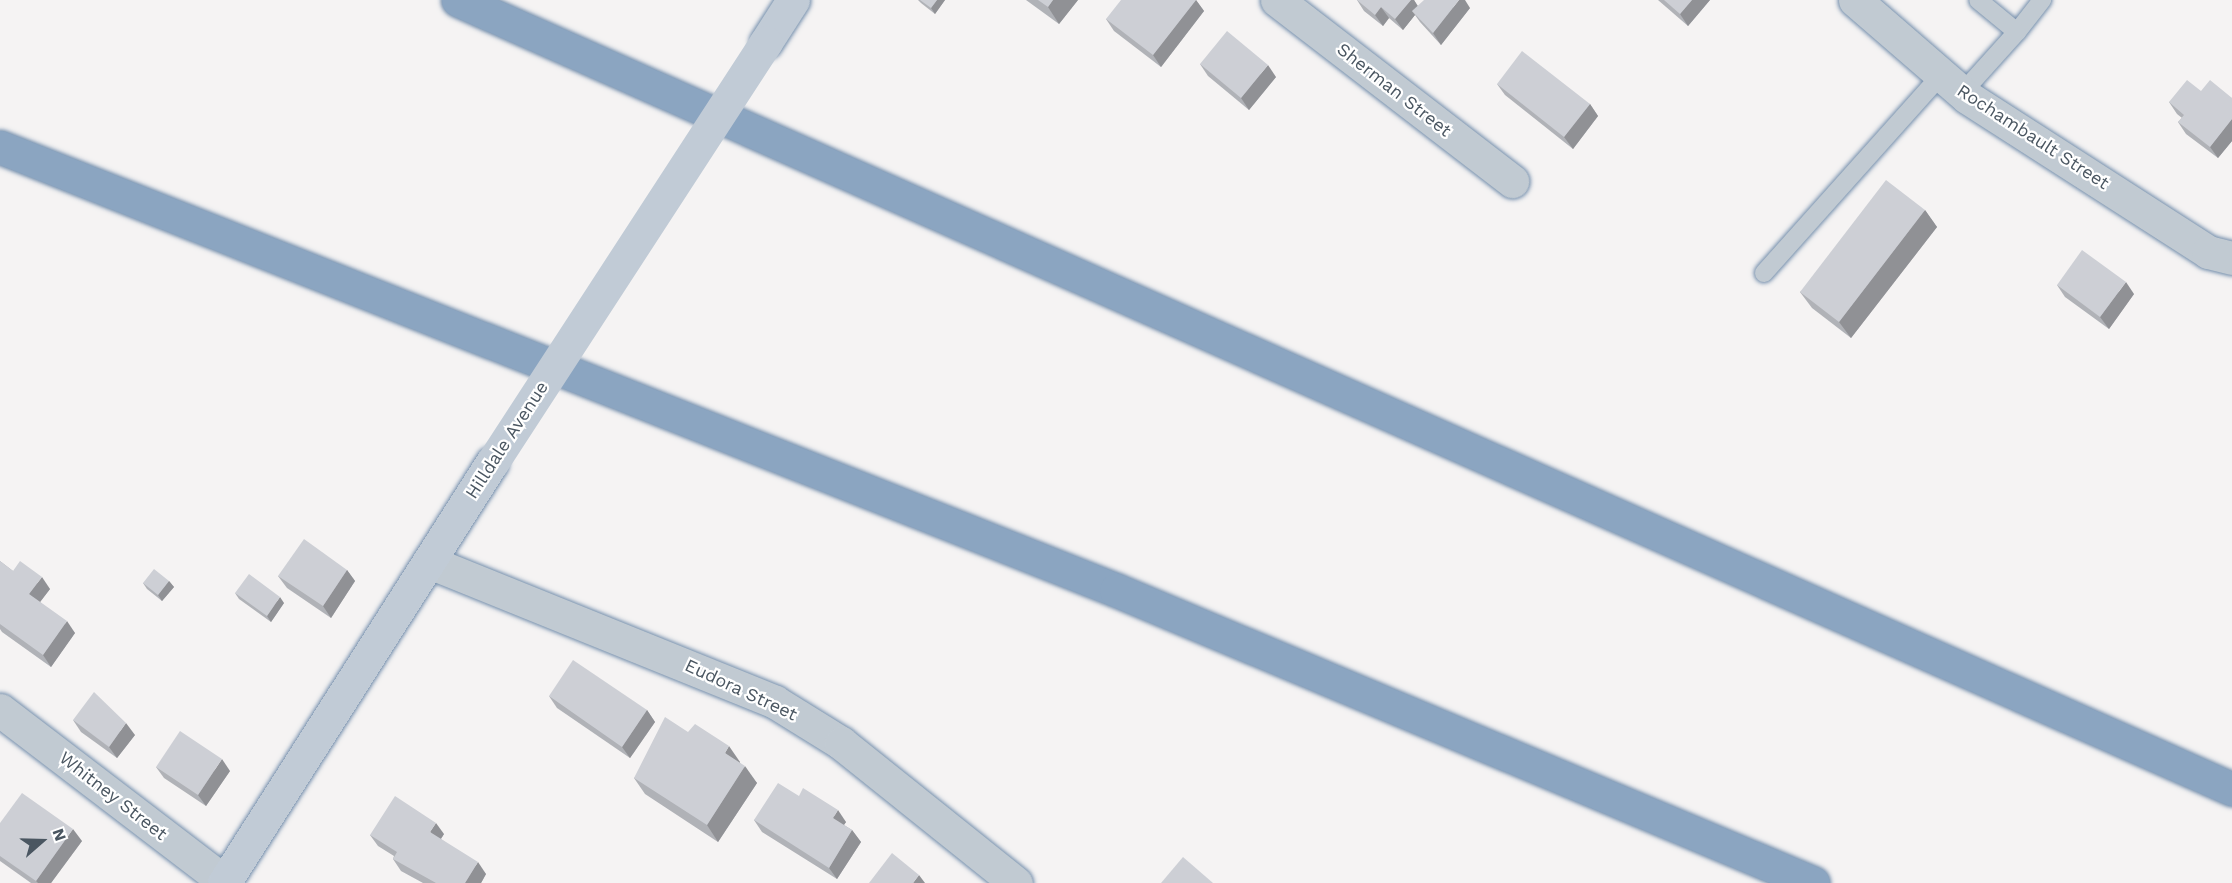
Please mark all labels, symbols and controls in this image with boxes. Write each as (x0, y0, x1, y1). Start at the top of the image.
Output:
street label: Sherman Street (1333, 39, 1455, 141)
street label: Rochambault Street (1953, 80, 2113, 194)
street label: Hilldale Avenue (461, 377, 553, 503)
street label: Eudora Street (681, 654, 801, 726)
street label: Whitney Street (55, 747, 171, 845)
north arrow (12, 811, 72, 871)
text: N (48, 826, 70, 843)

